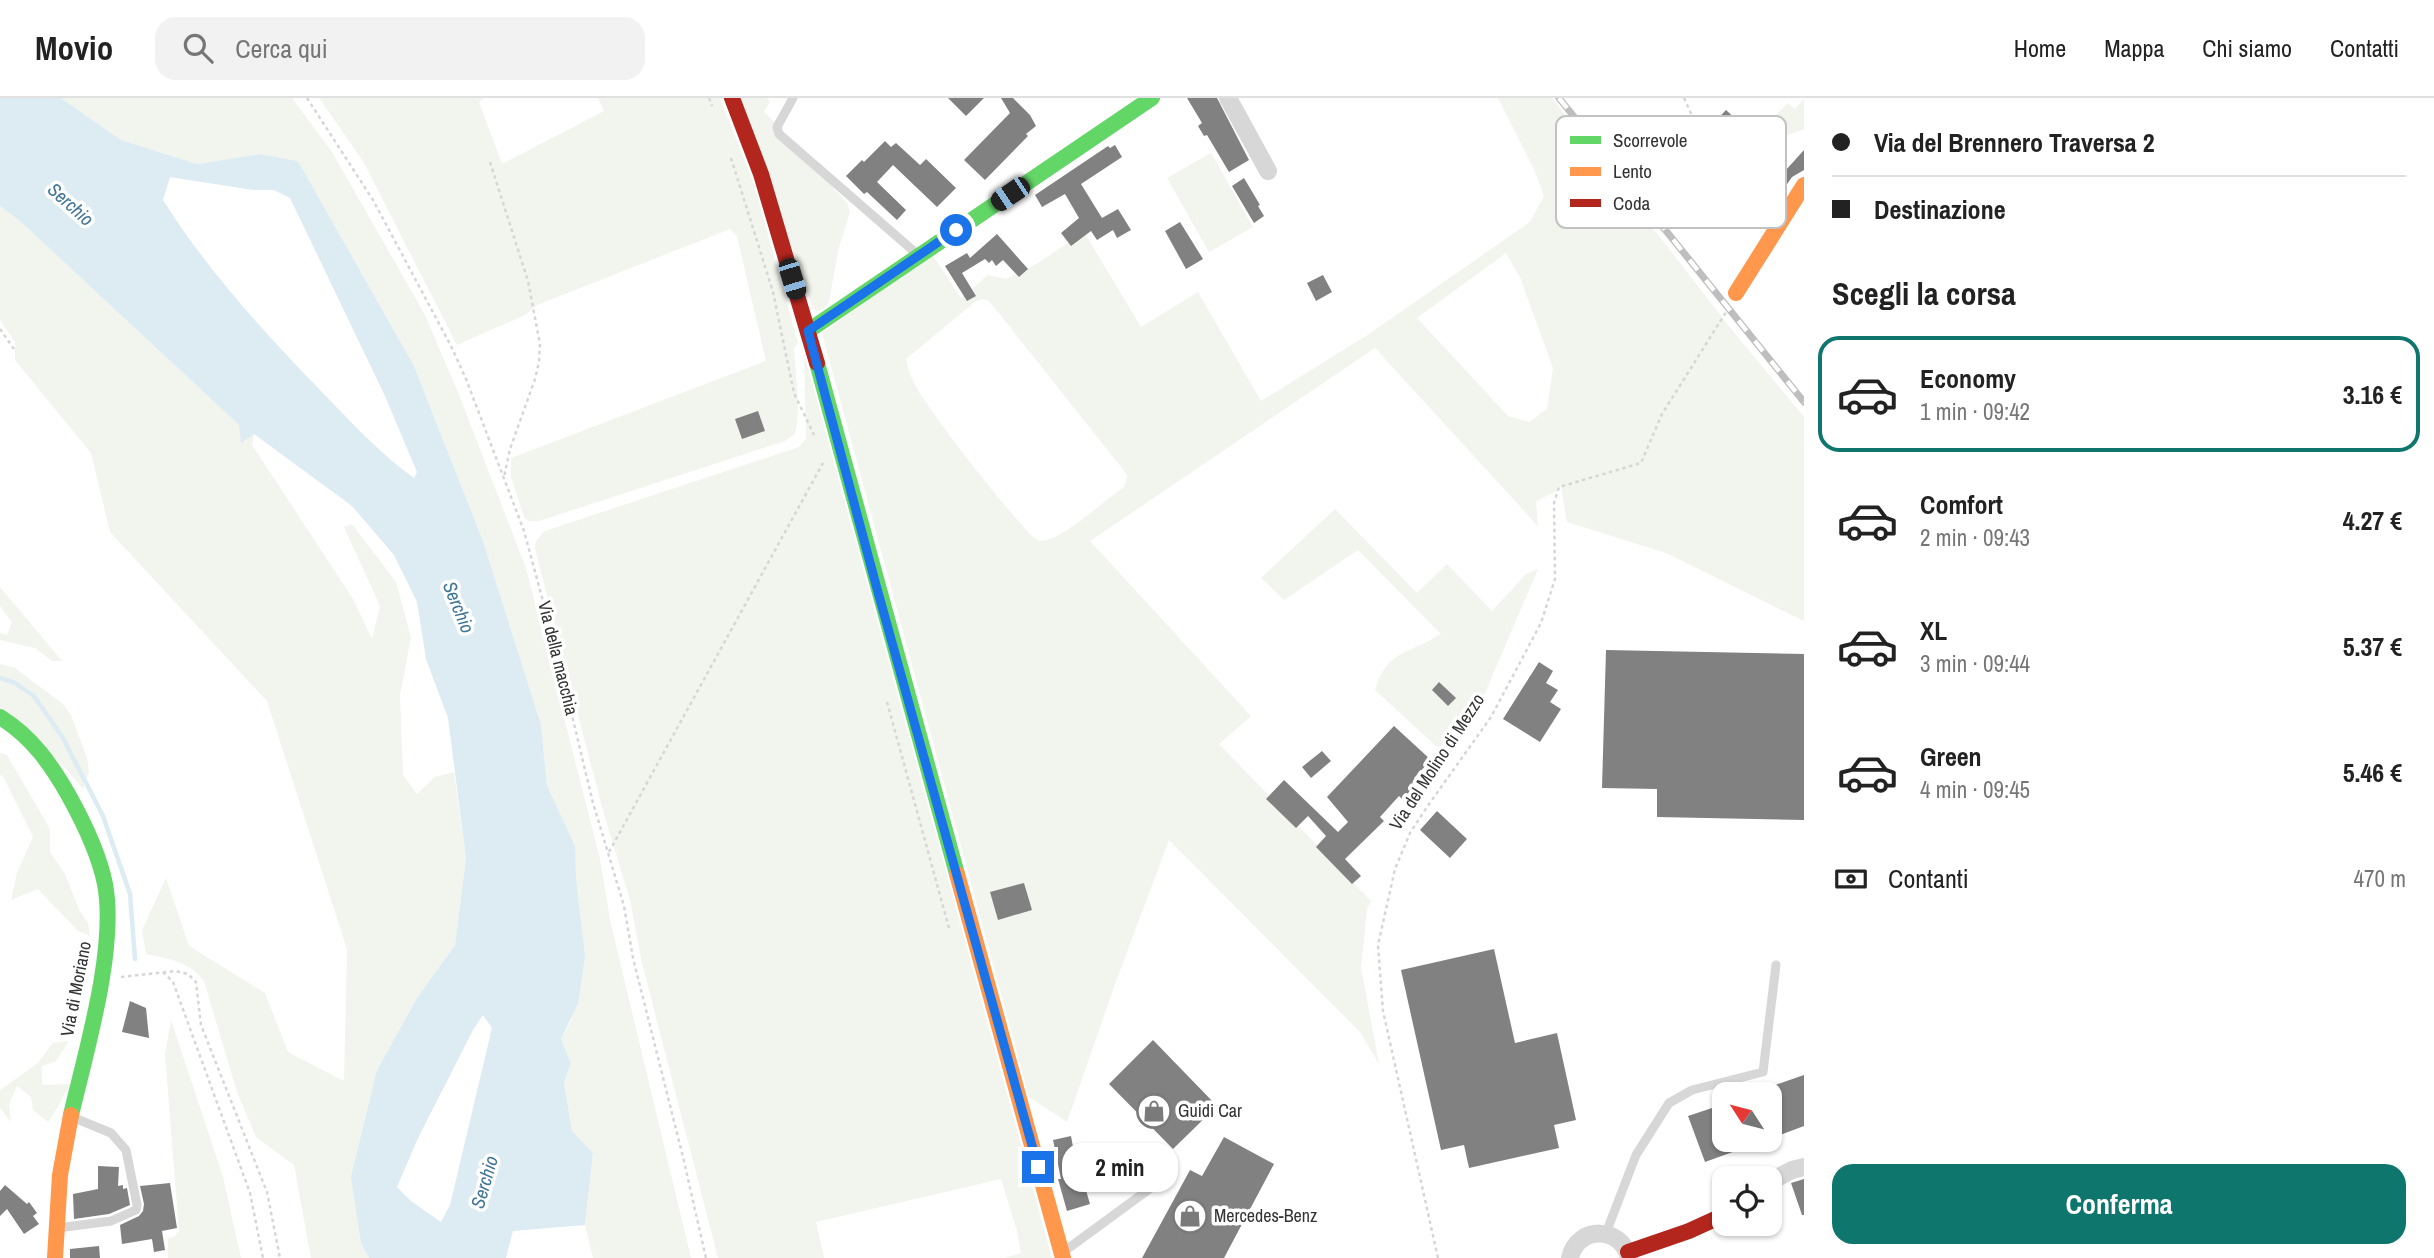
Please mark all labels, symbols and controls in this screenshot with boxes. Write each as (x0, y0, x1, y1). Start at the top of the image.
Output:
search box (155, 17, 645, 80)
text: Movio (35, 26, 113, 70)
icon: search (179, 29, 217, 67)
text: Cerca qui (235, 31, 328, 66)
text: Home (2014, 32, 2066, 64)
text: Mappa (2104, 32, 2164, 64)
text: Chi siamo (2202, 32, 2292, 64)
text: Contatti (2330, 32, 2399, 64)
legend (1556, 116, 1786, 228)
text: Via del Brennero Traversa 2 (1874, 125, 2155, 160)
text: Scorrevole (1613, 127, 1687, 153)
text: Lento (1613, 158, 1652, 184)
car (987, 174, 1034, 214)
water label: Serchio (42, 176, 100, 232)
text: Coda (1613, 190, 1651, 216)
text: Destinazione (1874, 192, 2006, 227)
route start (940, 214, 972, 246)
car (776, 256, 809, 302)
text: Scegli la corsa (1832, 272, 2016, 315)
text: Economy (1920, 361, 2016, 396)
icon: car (1836, 363, 1899, 426)
text: 3.16 € (2343, 377, 2402, 412)
text: 1 min · 09:42 (1920, 396, 2030, 427)
text: Comfort (1920, 487, 2003, 522)
icon: car (1836, 489, 1899, 552)
text: 4.27 € (2343, 503, 2402, 538)
text: 2 min · 09:43 (1920, 522, 2030, 553)
water label: Serchio (437, 577, 481, 637)
street label: Via della macchia (532, 598, 585, 718)
text: XL (1920, 613, 1947, 648)
icon: car (1836, 615, 1899, 678)
text: 5.37 € (2343, 629, 2402, 664)
text: 3 min · 09:44 (1920, 648, 2030, 679)
street label: Via del Molino di Mezzo (1383, 689, 1490, 835)
text: Green (1920, 739, 1982, 774)
icon: car (1836, 741, 1899, 804)
text: 5.46 € (2343, 755, 2402, 790)
text: 4 min · 09:45 (1920, 774, 2030, 805)
icon: cash (1832, 860, 1870, 898)
text: Contanti (1888, 861, 1969, 896)
text: 470 m (2354, 863, 2406, 894)
street label: Via di Moriano (54, 939, 97, 1039)
north arrow (1712, 1082, 1782, 1152)
map controls (1712, 1082, 1782, 1236)
shop icon: Guidi Car (1135, 1092, 1173, 1130)
place label: Guidi Car (1178, 1098, 1242, 1123)
callout: 2 min (1062, 1142, 1178, 1192)
route end (1022, 1151, 1054, 1183)
water label: Serchio (464, 1152, 504, 1211)
text: 2 min (1095, 1152, 1145, 1183)
button: Conferma (1832, 1164, 2406, 1244)
button: locate (1712, 1166, 1782, 1236)
shop icon: Mercedes-Benz (1171, 1197, 1209, 1235)
place label: Mercedes-Benz (1214, 1203, 1317, 1228)

